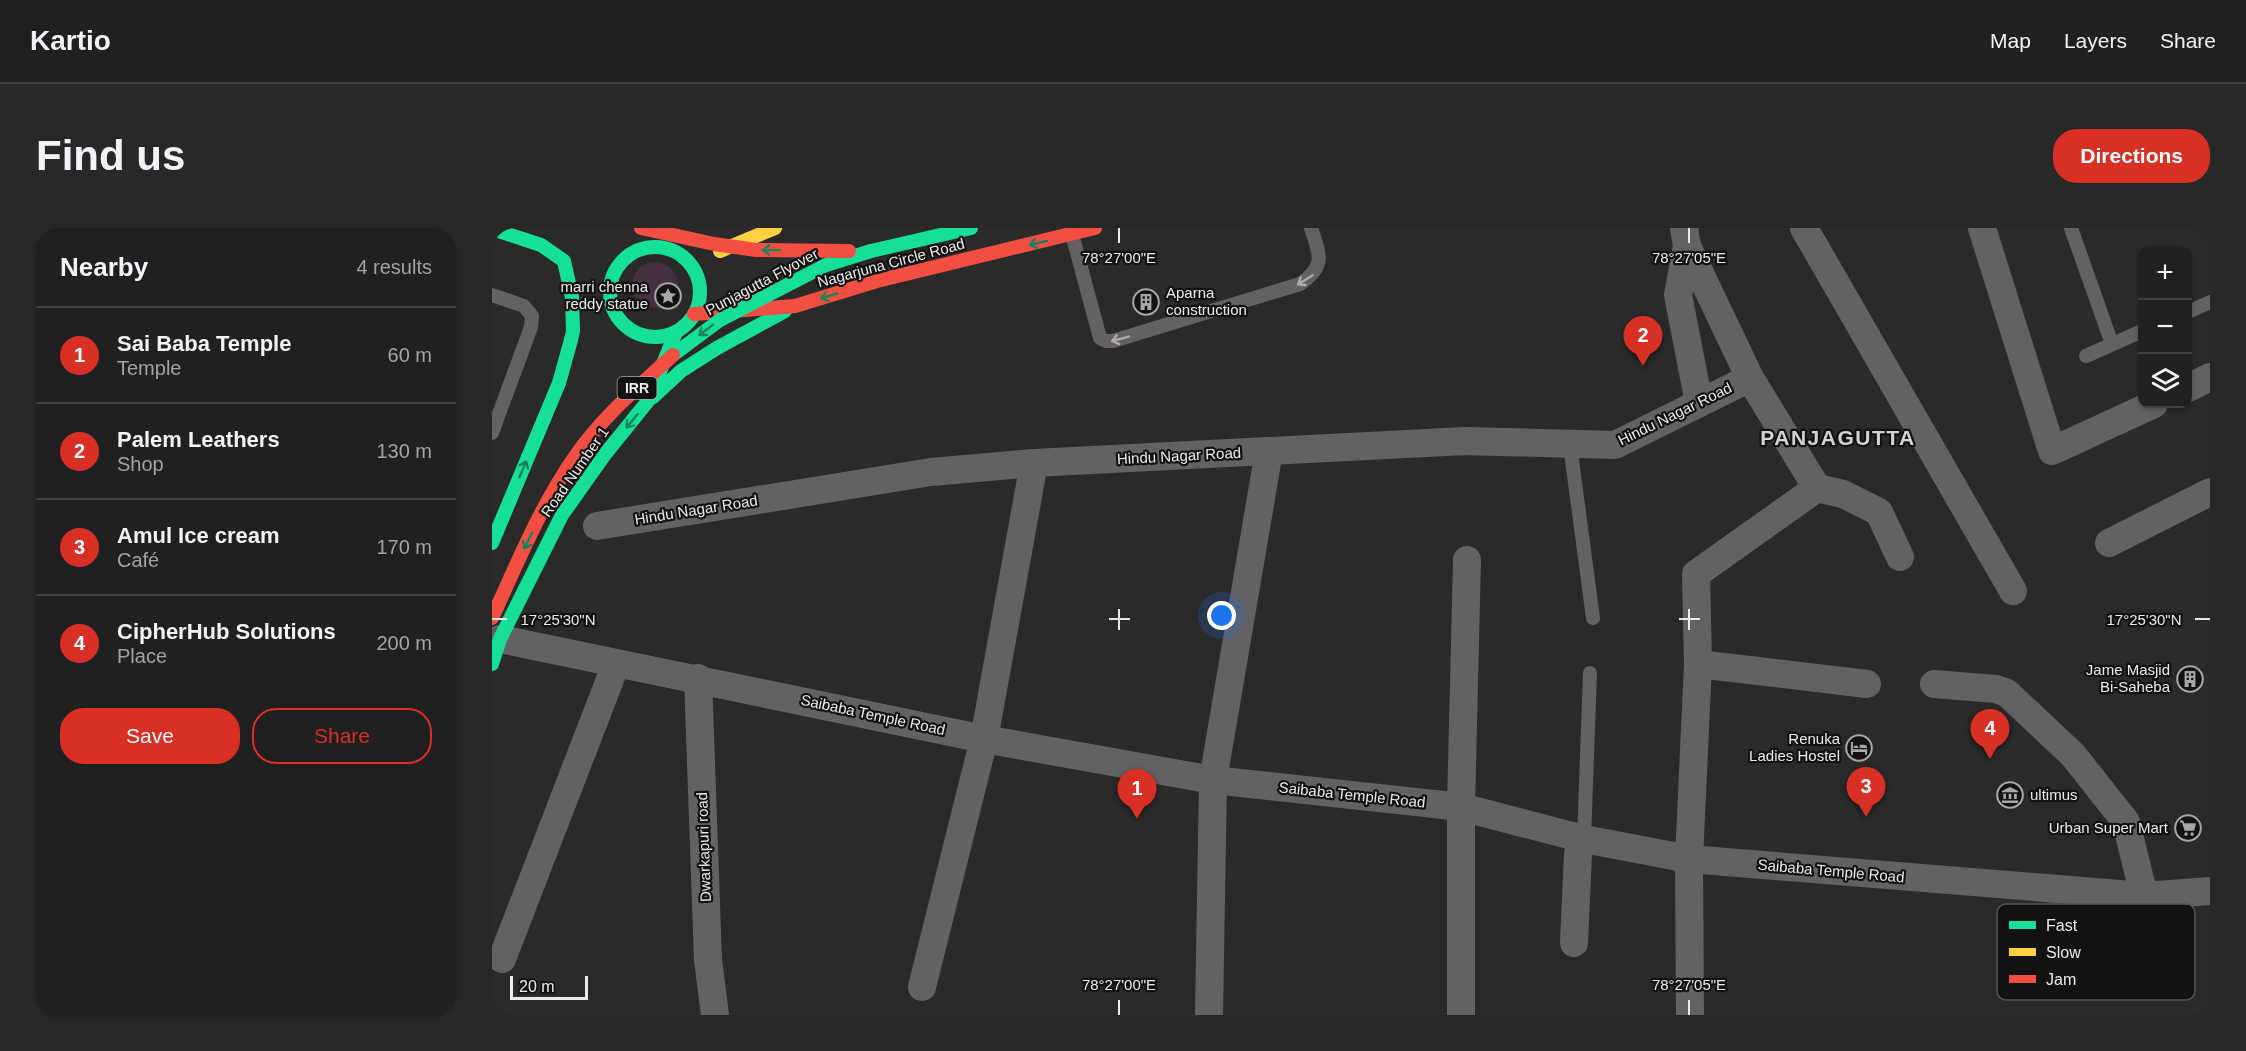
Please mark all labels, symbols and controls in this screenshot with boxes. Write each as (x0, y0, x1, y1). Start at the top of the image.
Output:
text: Kartio (30, 25, 111, 56)
text: Map (1990, 29, 2031, 52)
text: Layers (2064, 29, 2127, 52)
text: Share (2160, 29, 2216, 52)
button: Directions (2053, 129, 2210, 183)
text: Find us (36, 132, 185, 179)
street label: Nagarjuna Circle Road (815, 235, 966, 290)
one-way arrow (1029, 238, 1048, 250)
one-way arrow (761, 244, 781, 256)
street label: Punjagutta Flyover (703, 245, 821, 318)
map controls (2138, 246, 2192, 408)
button: + (2138, 246, 2192, 300)
text: 78°27'00"E (1082, 249, 1156, 266)
text: 78°27'05"E (1652, 249, 1726, 266)
text: Nearby (60, 252, 148, 282)
text: 4 results (356, 256, 432, 278)
one-way arrow (1297, 273, 1314, 286)
place label: marri chenna reddy statue (560, 278, 649, 312)
place icon: marri chenna reddy statue (653, 281, 683, 311)
place label: Aparna construction (1166, 284, 1247, 318)
building icon: Aparna construction (1131, 287, 1161, 317)
one-way arrow (820, 291, 839, 302)
button: − (2138, 300, 2192, 354)
pin: 2 (1624, 316, 1662, 366)
one-way arrow (698, 324, 714, 337)
text: Sai Baba Temple (117, 331, 291, 356)
one-way arrow (1111, 333, 1130, 345)
text: 1 (74, 344, 85, 366)
text: 60 m (388, 344, 432, 366)
button: layers (2138, 354, 2192, 408)
text: Temple (117, 357, 181, 379)
road number: IRR (618, 377, 656, 399)
street label: Hindu Nagar Road (1615, 379, 1734, 448)
one-way arrow (625, 413, 639, 428)
street label: Road Number 1 (537, 423, 612, 520)
district label: PANJAGUTTA (1760, 426, 1916, 449)
text: Palem Leathers (117, 427, 280, 452)
text: 2 (74, 440, 85, 462)
text: 130 m (376, 440, 432, 462)
street label: Hindu Nagar Road (1116, 444, 1241, 467)
text: Shop (117, 453, 164, 475)
one-way arrow (518, 461, 529, 479)
street label: Hindu Nagar Road (633, 491, 759, 528)
text: Amul Ice cream (117, 523, 280, 548)
one-way arrow (521, 531, 533, 549)
text: 3 (74, 536, 85, 558)
text: 170 m (376, 536, 432, 558)
text: Café (117, 549, 159, 571)
your location (1207, 601, 1236, 630)
text: 17°25'30"N (520, 611, 596, 628)
text: 17°25'30"N (2106, 611, 2182, 628)
text: CipherHub Solutions (117, 619, 336, 644)
text: 4 (74, 632, 85, 654)
text: 200 m (376, 632, 432, 654)
text: Place (117, 645, 167, 667)
place label: Jame Masjid Bi-Saheba (2086, 661, 2171, 695)
building icon: Jame Masjid Bi-Saheba (2175, 664, 2205, 694)
street label: Saibaba Temple Road (799, 691, 947, 738)
button: Save (60, 708, 240, 764)
button: Share (252, 708, 432, 764)
pin: 4 (1970, 710, 2010, 759)
place label: Renuka Ladies Hostel (1749, 730, 1841, 764)
hotel icon: Renuka Ladies Hostel (1844, 733, 1874, 763)
pin: 3 (1846, 768, 1886, 817)
pin: 1 (1118, 770, 1156, 819)
street label: Saibaba Temple Road (1278, 778, 1426, 811)
museum icon: ultimus (1995, 780, 2025, 810)
place label: ultimus (2030, 786, 2078, 803)
street label: Dwarkapuri road (693, 792, 714, 902)
supermarket icon: Urban Super Mart (2173, 813, 2203, 843)
place label: Urban Super Mart (2049, 819, 2169, 836)
street label: Saibaba Temple Road (1757, 856, 1905, 885)
legend (1997, 904, 2195, 1000)
text: Fast (2046, 917, 2078, 934)
text: Slow (2046, 944, 2081, 961)
text: Jam (2046, 971, 2076, 988)
scale bar (510, 973, 588, 1000)
text: 78°27'00"E (1082, 976, 1156, 993)
text: 78°27'05"E (1652, 976, 1726, 993)
text: 20 m (519, 978, 555, 995)

